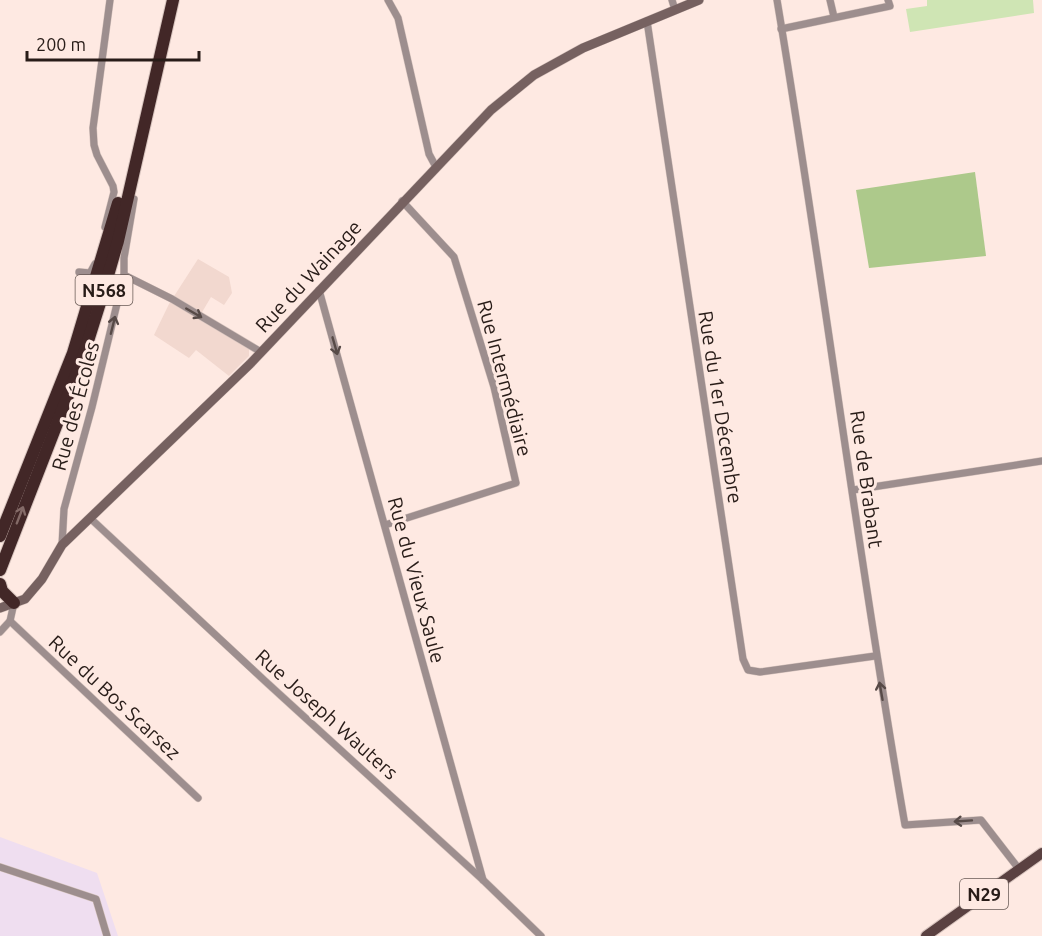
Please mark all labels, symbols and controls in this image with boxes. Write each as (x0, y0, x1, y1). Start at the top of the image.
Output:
scale bar (27, 24, 200, 62)
text: 200 m (36, 34, 86, 54)
street label: Rue du Wainage (250, 215, 366, 337)
road number: N568 (76, 275, 132, 305)
street label: Rue Intermédiaire (473, 297, 537, 459)
one-way arrow (186, 307, 203, 319)
street label: Rue du 1er Décembre (694, 309, 748, 505)
one-way arrow (107, 316, 119, 335)
one-way arrow (330, 336, 341, 355)
street label: Rue des Écoles (47, 339, 103, 473)
street label: Rue de Brabant (846, 409, 888, 549)
street label: Rue du Vieux Saule (384, 494, 450, 666)
one-way arrow (15, 506, 26, 525)
street label: Rue du Bos Scarsez (44, 630, 186, 764)
street label: Rue Joseph Wauters (251, 644, 403, 784)
one-way arrow (876, 682, 887, 701)
one-way arrow (954, 816, 974, 827)
road number: N29 (960, 879, 1008, 909)

